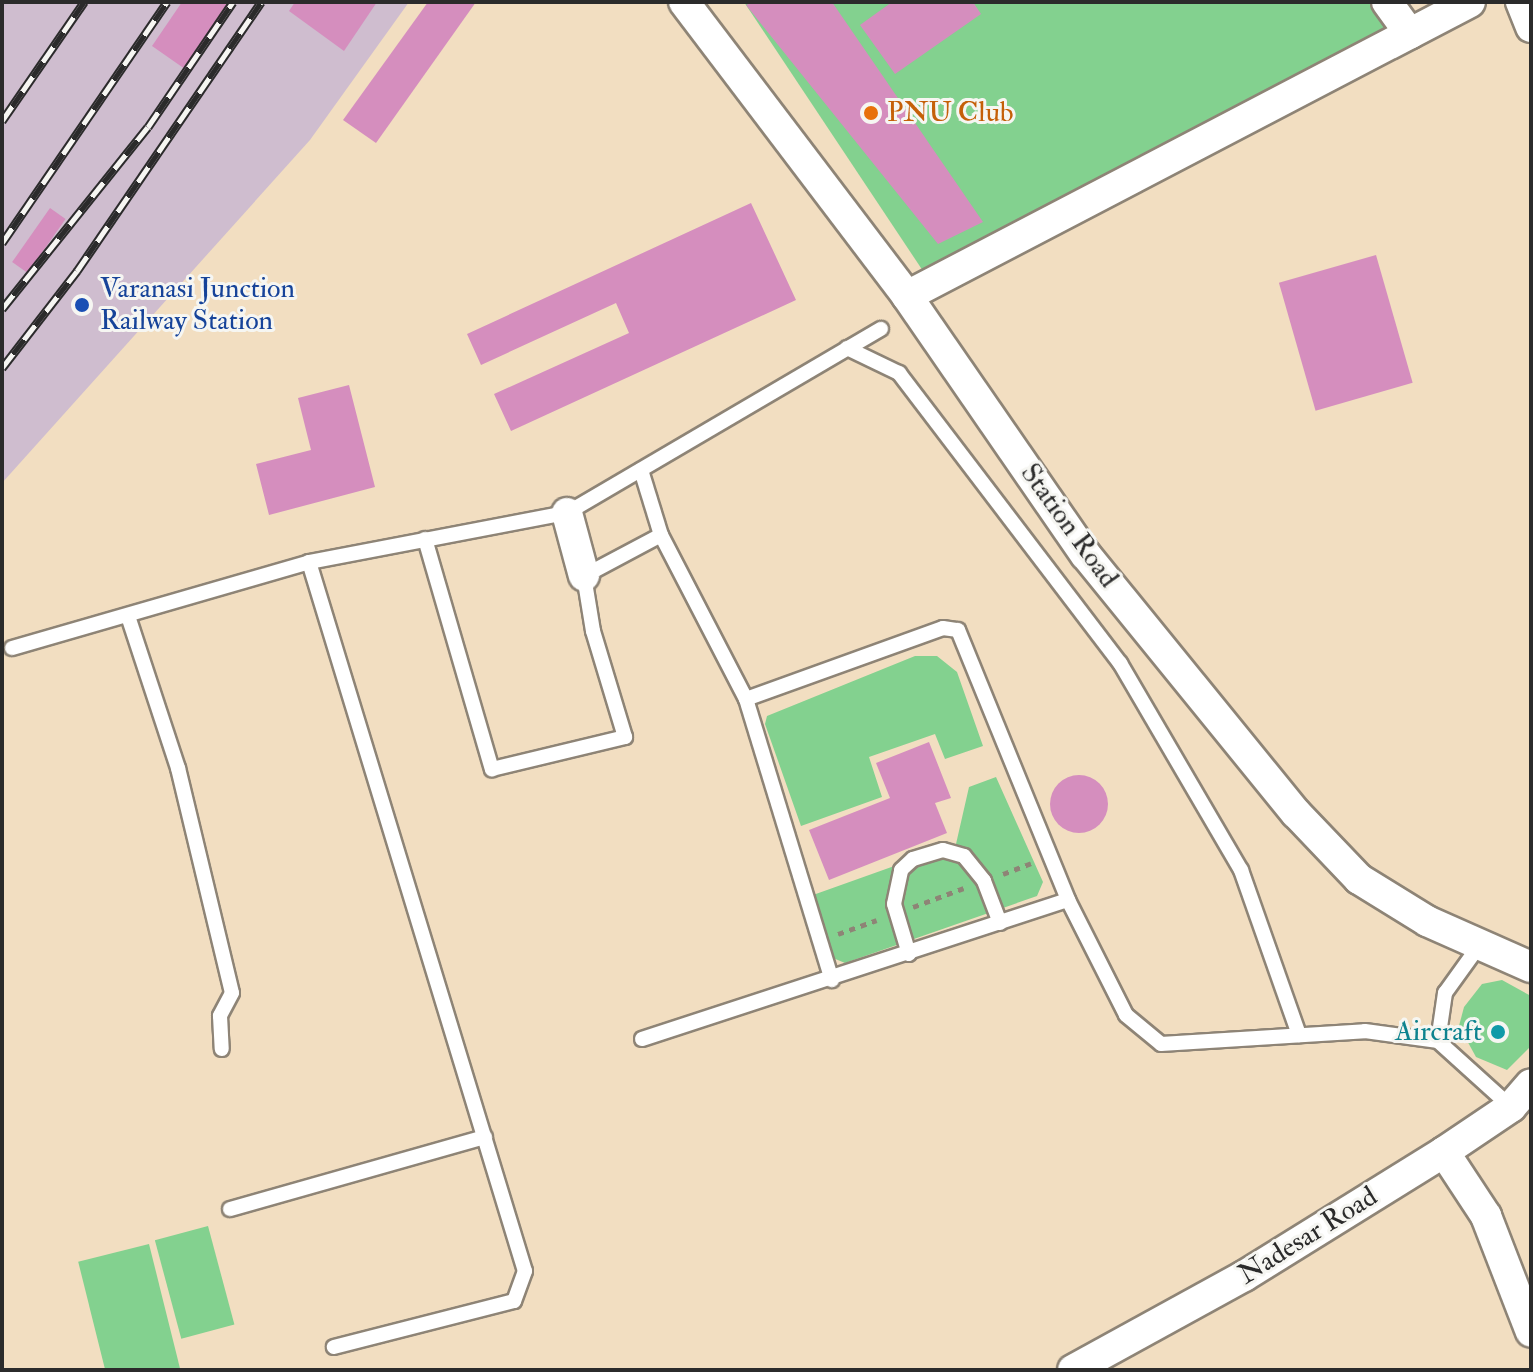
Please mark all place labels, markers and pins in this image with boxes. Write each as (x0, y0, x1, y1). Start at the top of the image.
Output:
place label: PNU Club (887, 96, 1014, 130)
marker: PNU Club (862, 104, 880, 122)
place label: Varanasi Junction Railway Station (100, 272, 295, 338)
marker: Varanasi Junction Railway Station (71, 294, 93, 316)
place label: Aircraft (1395, 1015, 1482, 1049)
marker: Aircraft (1489, 1023, 1507, 1041)

